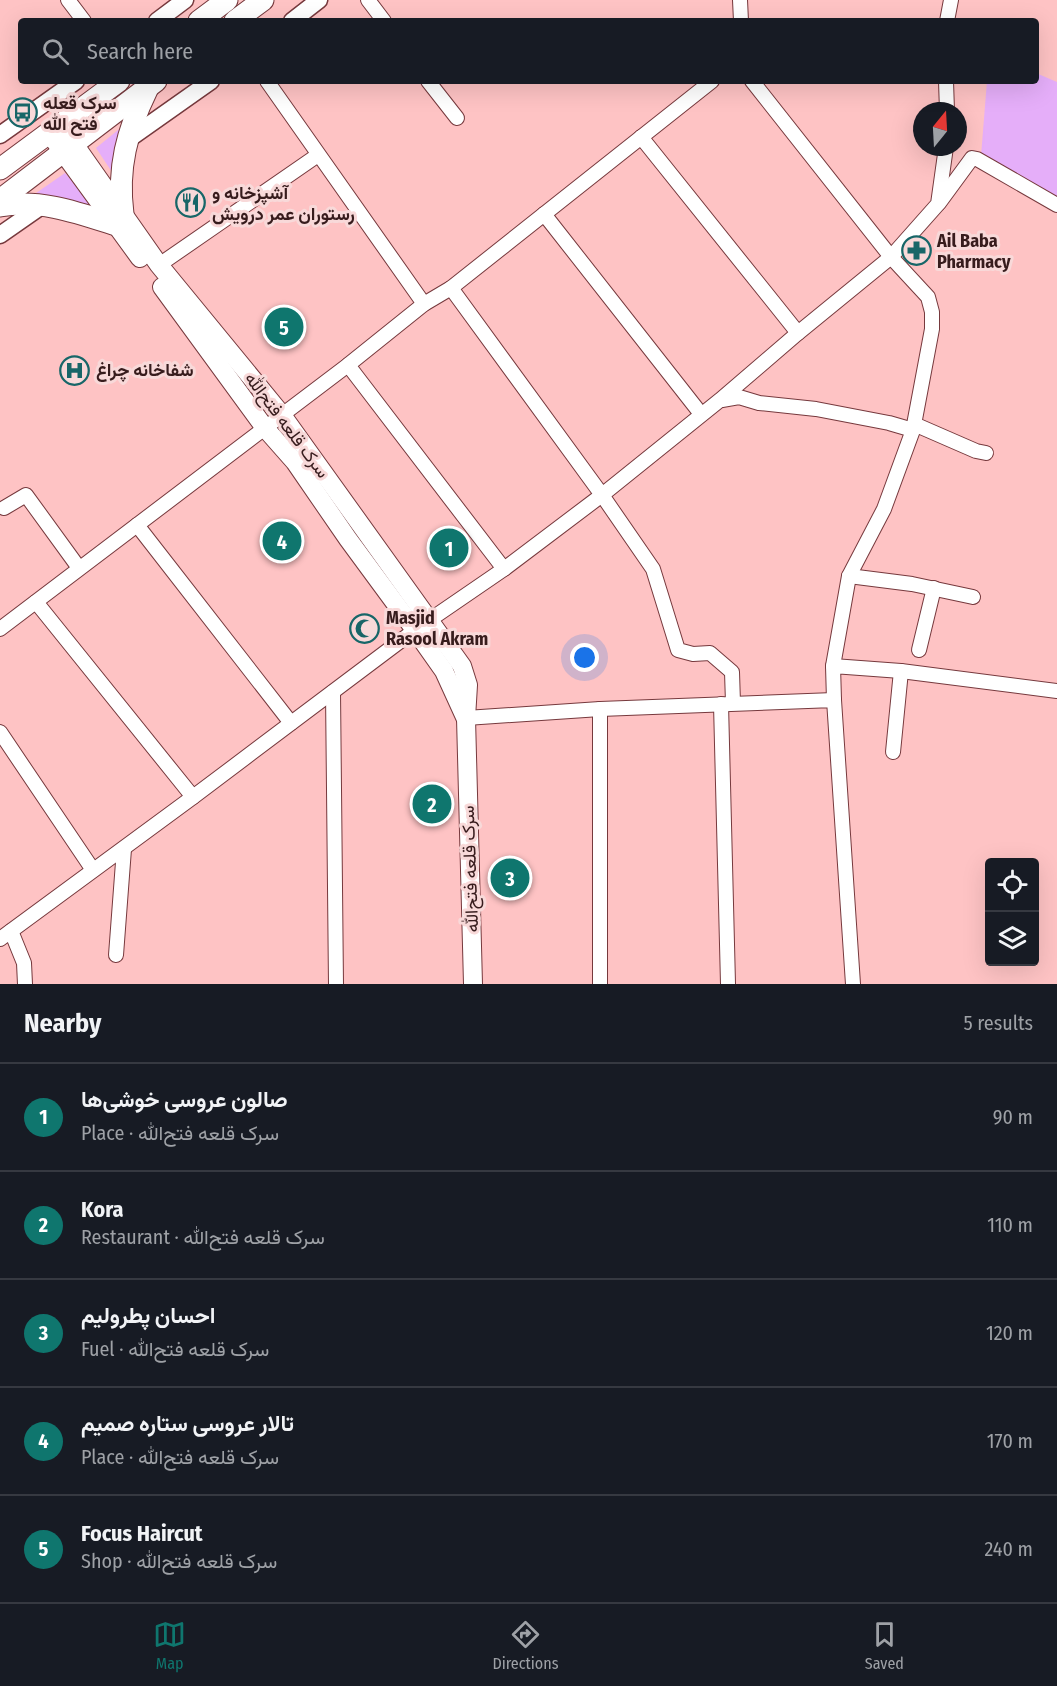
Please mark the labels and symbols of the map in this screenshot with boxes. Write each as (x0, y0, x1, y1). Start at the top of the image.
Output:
place label: سرک قعله فتح الله (43, 92, 117, 136)
bus stop icon: سرک قعله فتح الله (6, 97, 38, 129)
north arrow (913, 102, 967, 156)
place label: آشپزخانه و رستوران عمر درویش (212, 182, 355, 225)
restaurant icon: آشپزخانه و رستوران عمر درویش (175, 187, 207, 219)
place label: Ail Baba Pharmacy (936, 230, 1011, 273)
pharmacy icon: Ail Baba Pharmacy (900, 235, 932, 267)
pin: 5 (264, 304, 304, 350)
hospital icon: شفاخانه چراغ (59, 354, 91, 386)
place label: شفاخانه چراغ (96, 359, 194, 382)
street label: سرک قلعه فتح‌الله (239, 368, 334, 483)
pin: 4 (262, 518, 302, 564)
pin: 1 (430, 526, 468, 570)
place label: Masjid Rasool Akram (386, 607, 488, 650)
mosque icon: Masjid Rasool Akram (349, 612, 381, 644)
your location (570, 643, 599, 672)
pin: 2 (412, 782, 452, 826)
street label: سرک قلعه فتح‌الله (457, 805, 484, 933)
pin: 3 (490, 856, 530, 900)

